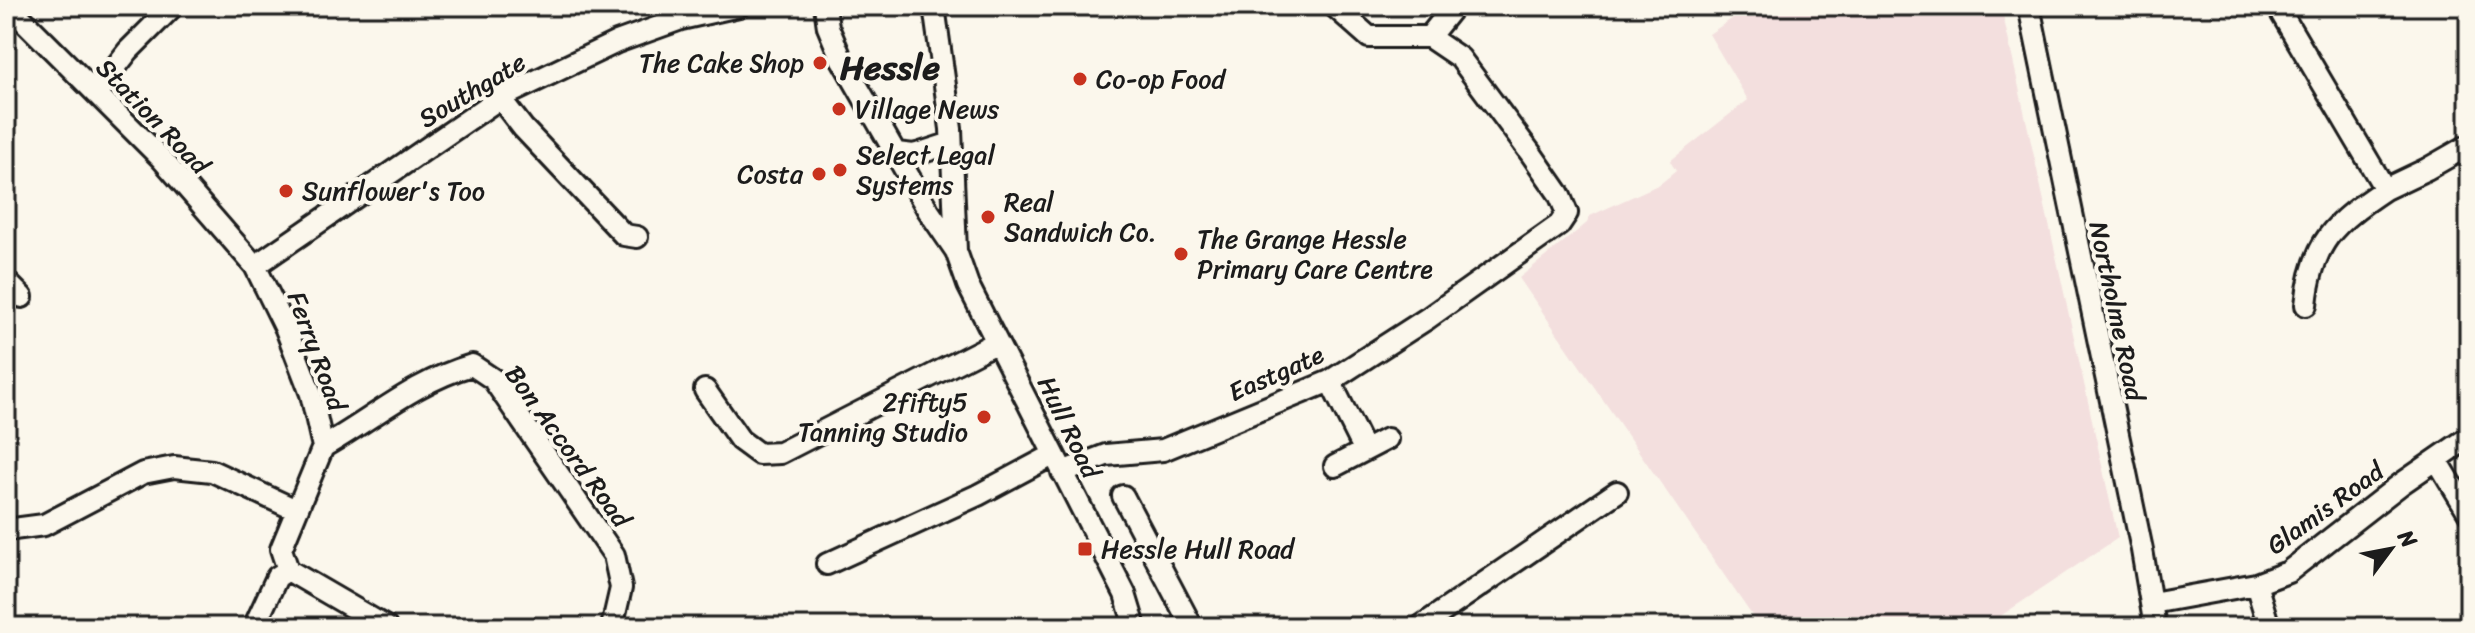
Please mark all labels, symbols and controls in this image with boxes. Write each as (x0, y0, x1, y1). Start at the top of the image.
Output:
district label: Hessle (840, 38, 941, 98)
street label: Southgate (409, 40, 535, 140)
place label: The Cake Shop (639, 40, 804, 86)
street label: Station Road (85, 47, 223, 187)
marker: The Cake Shop (811, 54, 829, 72)
place label: Co-op Food (1096, 56, 1227, 102)
marker: Co-op Food (1071, 70, 1089, 88)
place label: Village News (855, 86, 999, 132)
marker: Village News (830, 100, 848, 118)
place label: Select Legal Systems (856, 132, 995, 208)
place label: Costa (737, 151, 804, 197)
marker: Select Legal Systems (831, 161, 849, 179)
marker: Costa (810, 165, 828, 183)
place label: Sunflower's Too (302, 168, 485, 214)
place label: Real Sandwich Co. (1004, 179, 1157, 255)
marker: Sunflower's Too (277, 182, 295, 200)
marker: Real Sandwich Co. (979, 208, 997, 226)
place label: The Grange Hessle Primary Care Centre (1197, 216, 1433, 292)
street label: Northolme Road (2076, 217, 2159, 407)
marker: The Grange Hessle Primary Care Centre (1172, 245, 1190, 263)
street label: Ferry Road (274, 285, 361, 420)
street label: Eastgate (1221, 331, 1332, 415)
street label: Bon Accord Road (493, 354, 645, 539)
street label: Hull Road (1024, 368, 1115, 488)
place label: 2fifty5 Tanning Studio (798, 379, 968, 455)
marker: 2fifty5 Tanning Studio (975, 408, 993, 426)
street label: Glamis Road (2256, 448, 2396, 567)
north arrow (2351, 509, 2431, 589)
text: N (2386, 521, 2429, 556)
place label: Hessle Hull Road (1101, 526, 1296, 572)
marker: Hessle Hull Road (1076, 540, 1094, 558)

